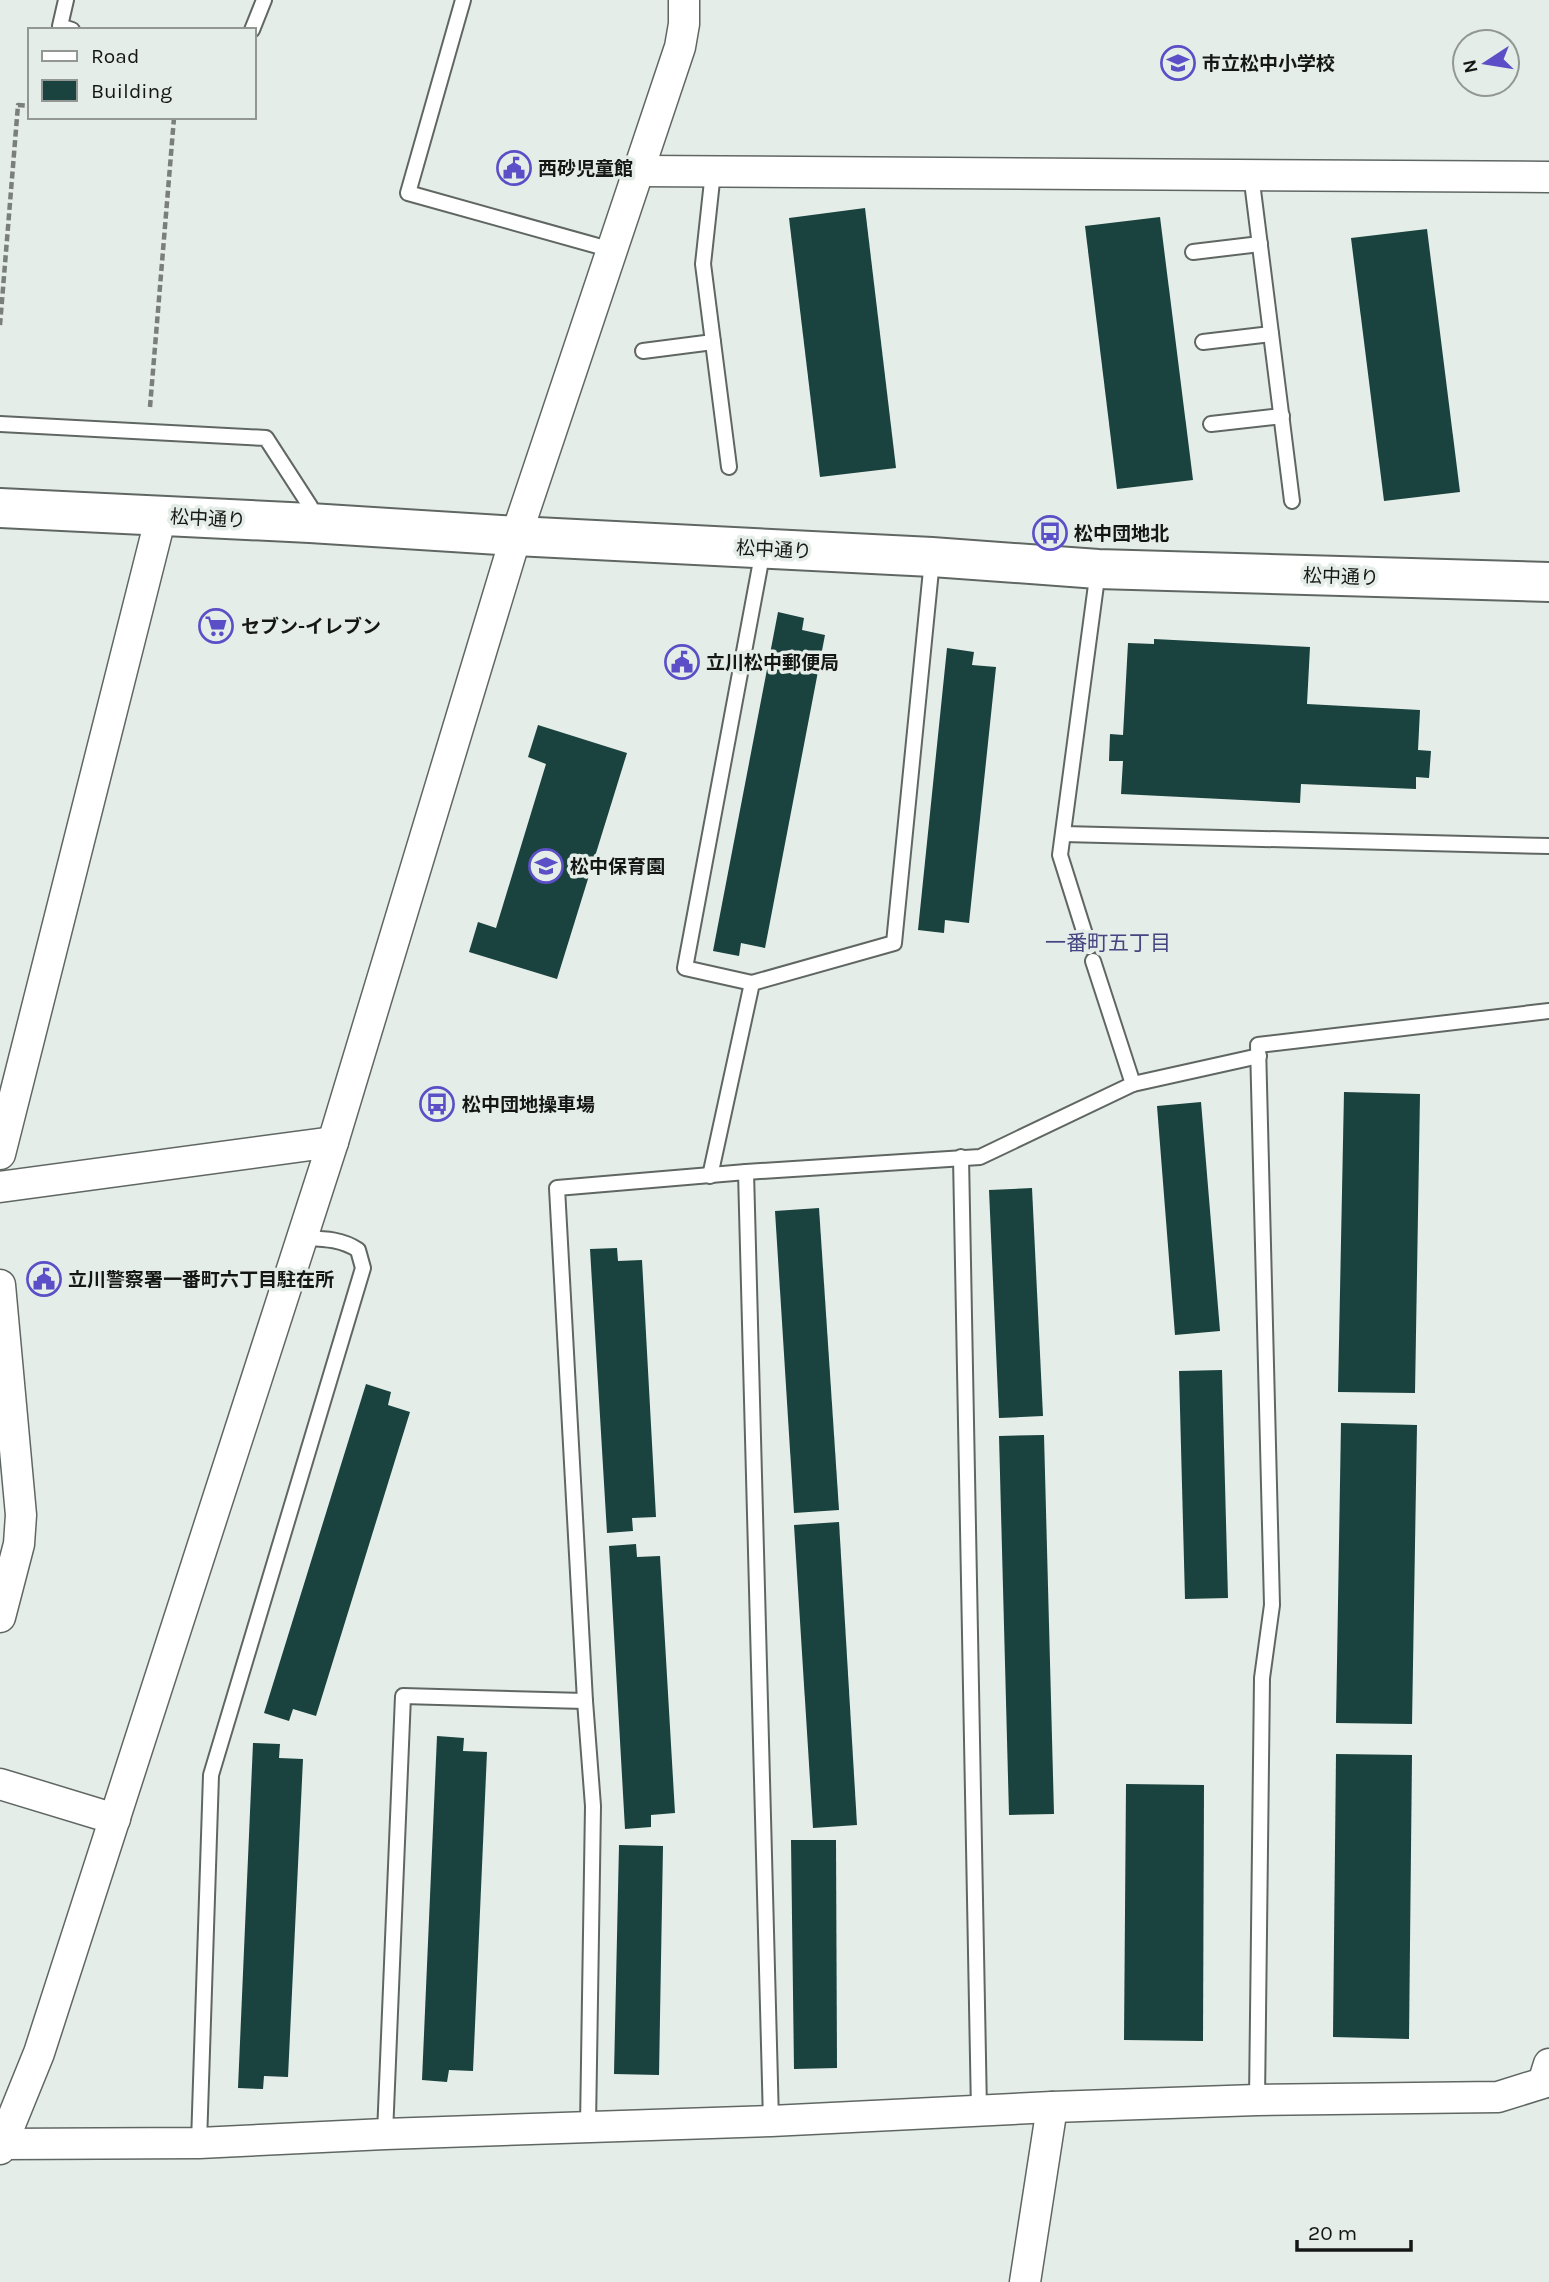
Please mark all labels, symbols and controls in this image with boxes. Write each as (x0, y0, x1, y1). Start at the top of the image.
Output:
legend (28, 28, 256, 119)
north arrow (1451, 28, 1521, 98)
text: Road (91, 44, 139, 68)
school or university icon: 市立松中小学校 (1159, 44, 1197, 82)
place label: 市立松中小学校 (1202, 53, 1335, 75)
text: N (1458, 57, 1483, 75)
text: Building (91, 79, 172, 103)
public building icon: 西砂児童館 (495, 149, 533, 187)
place label: 西砂児童館 (538, 158, 633, 180)
street label: 松中通り (169, 506, 246, 532)
bus stop icon: 松中団地北 (1031, 514, 1069, 552)
place label: 松中団地北 (1074, 523, 1169, 545)
street label: 松中通り (735, 537, 812, 563)
street label: 松中通り (1303, 565, 1379, 589)
supermarket icon: セブン-イレブン (197, 607, 235, 645)
place label: セブン-イレブン (241, 616, 381, 638)
public building icon: 立川松中郵便局 (663, 643, 701, 681)
place label: 立川松中郵便局 (706, 652, 839, 674)
school or university icon: 松中保育園 (527, 847, 565, 885)
place label: 松中保育園 (570, 856, 665, 878)
district label: 一番町五丁目 (1045, 931, 1171, 955)
bus stop icon: 松中団地操車場 (418, 1085, 456, 1123)
place label: 松中団地操車場 (462, 1094, 595, 1116)
public building icon: 立川警察署一番町六丁目駐在所 (25, 1260, 63, 1298)
place label: 立川警察署一番町六丁目駐在所 (68, 1269, 334, 1291)
scale bar (1297, 2208, 1411, 2252)
text: 20 m (1308, 2221, 1357, 2245)

